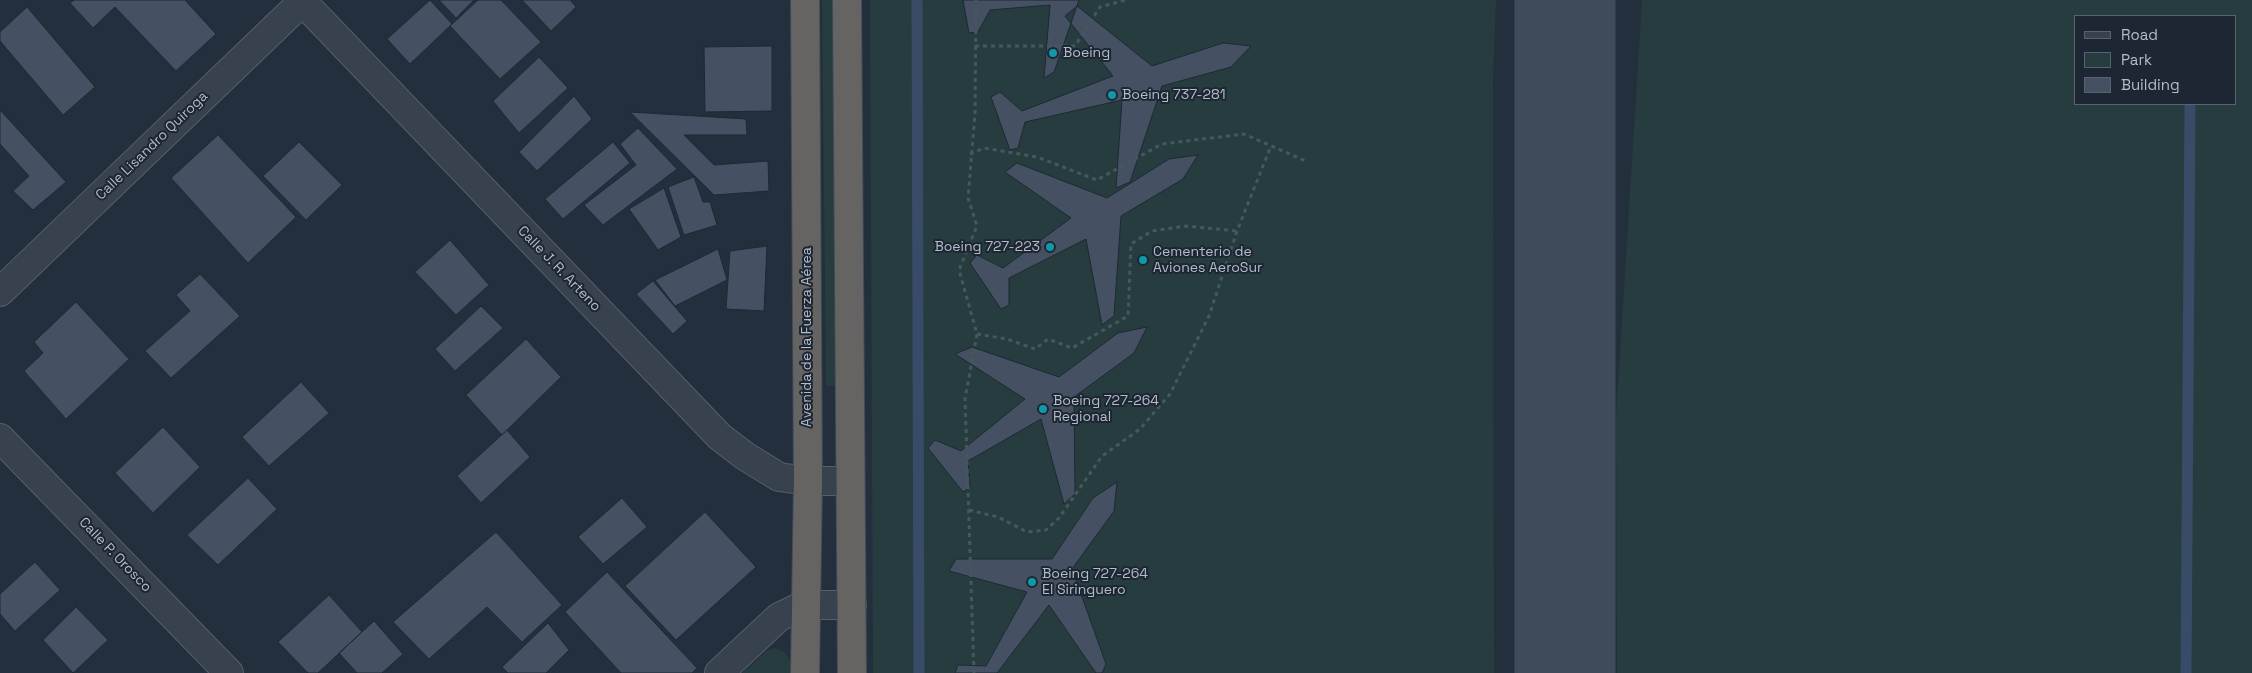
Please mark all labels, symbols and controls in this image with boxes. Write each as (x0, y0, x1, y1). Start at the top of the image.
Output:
legend (2074, 15, 2237, 105)
text: Road (2121, 25, 2158, 44)
place label: Boeing (1063, 45, 1110, 61)
marker: Boeing (1047, 47, 1059, 59)
text: Park (2121, 50, 2152, 69)
text: Building (2121, 75, 2180, 94)
place label: Boeing 737-281 (1122, 87, 1226, 103)
street label: Calle Lisandro Quiroga (93, 88, 211, 204)
marker: Boeing 737-281 (1106, 89, 1118, 101)
street label: Calle J. R. Arteno (514, 223, 604, 315)
place label: Boeing 727-223 (934, 239, 1040, 255)
marker: Boeing 727-223 (1044, 241, 1056, 253)
place label: Cementerio de Aviones AeroSur (1153, 244, 1262, 276)
street label: Avenida de la Fuerza Aérea (799, 247, 815, 427)
marker: Cementerio de Aviones AeroSur (1137, 254, 1149, 266)
place label: Boeing 727-264 Regional (1053, 393, 1159, 426)
marker: Boeing 727-264 Regional (1037, 403, 1049, 415)
street label: Calle P. Orosco (75, 514, 155, 596)
place label: Boeing 727-264 El Siringuero (1042, 566, 1148, 598)
marker: Boeing 727-264 El Siringuero (1026, 576, 1038, 588)

